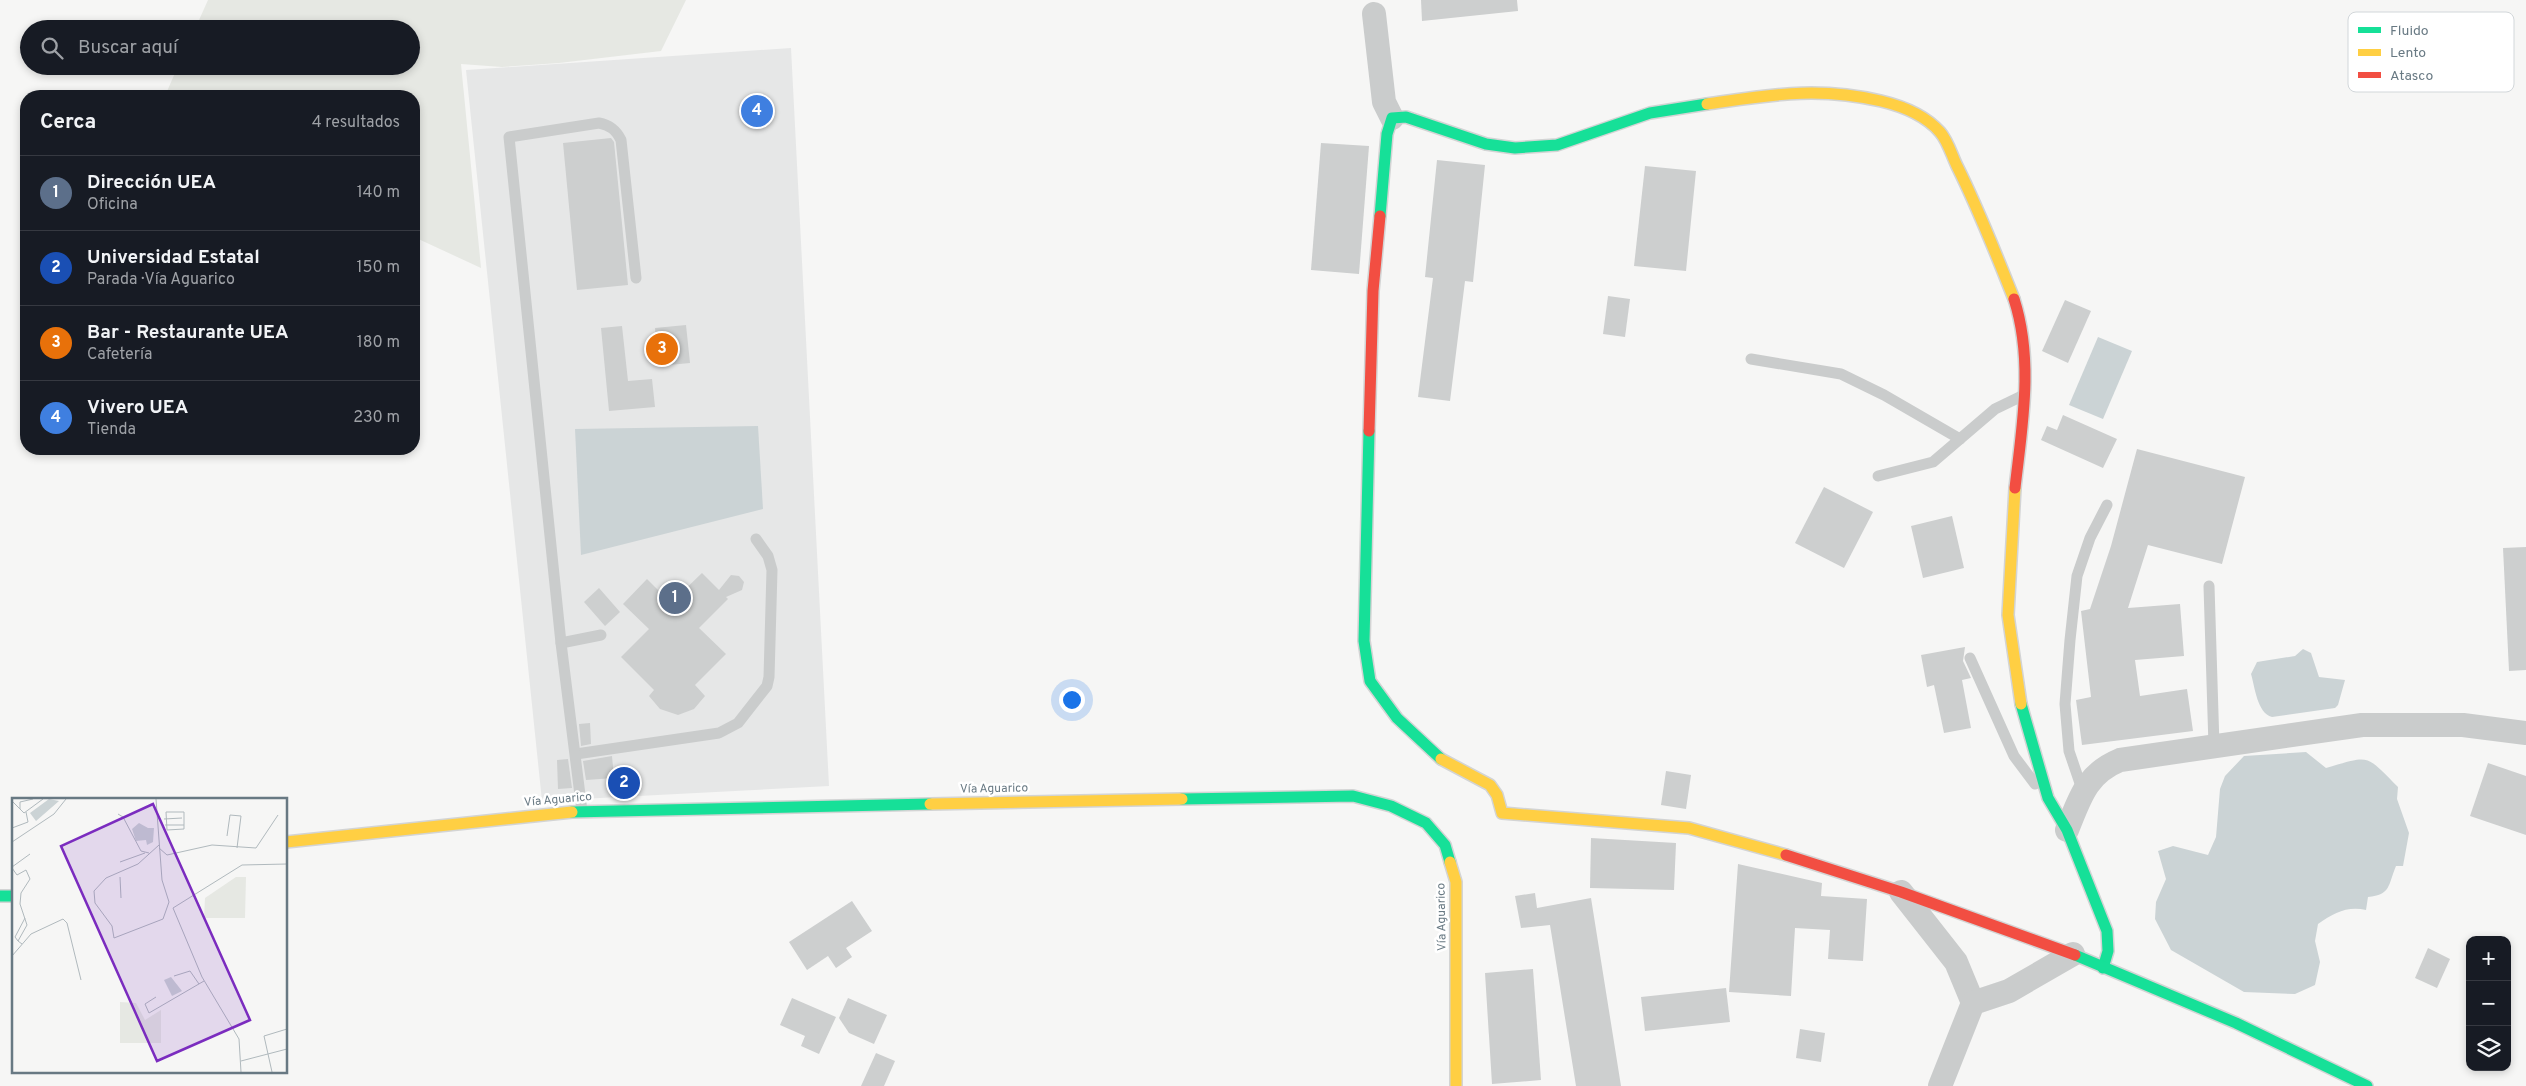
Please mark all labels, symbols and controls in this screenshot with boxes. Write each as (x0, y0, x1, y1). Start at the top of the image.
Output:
legend (2348, 12, 2514, 92)
search box (20, 20, 420, 75)
text: Fluido (2390, 23, 2429, 40)
icon: search (38, 34, 66, 62)
text: Buscar aquí (78, 36, 178, 60)
text: Lento (2390, 45, 2426, 62)
text: Atasco (2390, 68, 2433, 85)
pin: 4 (741, 92, 773, 130)
text: Cerca (40, 109, 96, 136)
text: 4 resultados (312, 113, 400, 133)
text: Dirección UEA (87, 171, 216, 195)
text: 1 (53, 183, 59, 203)
text: 140 m (357, 183, 400, 203)
text: Oficina (87, 195, 138, 215)
text: Universidad Estatal (87, 246, 260, 270)
text: 2 (51, 258, 61, 278)
text: 150 m (357, 258, 400, 278)
text: Parada · Vía Aguarico (87, 270, 235, 290)
text: Bar - Restaurante UEA (87, 321, 289, 345)
pin: 3 (646, 330, 678, 368)
text: 3 (51, 333, 61, 353)
text: 180 m (357, 333, 400, 353)
text: Cafetería (87, 345, 153, 365)
text: Vivero UEA (87, 396, 188, 420)
text: 4 (51, 408, 61, 428)
text: 230 m (353, 408, 400, 428)
text: Tienda (87, 420, 136, 440)
pin: 1 (659, 579, 691, 617)
your location (1059, 687, 1085, 713)
pin: 2 (608, 764, 640, 802)
street label: Vía Aguarico (960, 780, 1028, 798)
street label: Vía Aguarico (523, 789, 593, 811)
inset map (12, 798, 288, 1074)
street label: Vía Aguarico (1433, 883, 1451, 951)
map controls (2466, 936, 2511, 1071)
button: + (2466, 936, 2511, 981)
button: − (2466, 981, 2511, 1026)
button: layers (2466, 1026, 2511, 1071)

